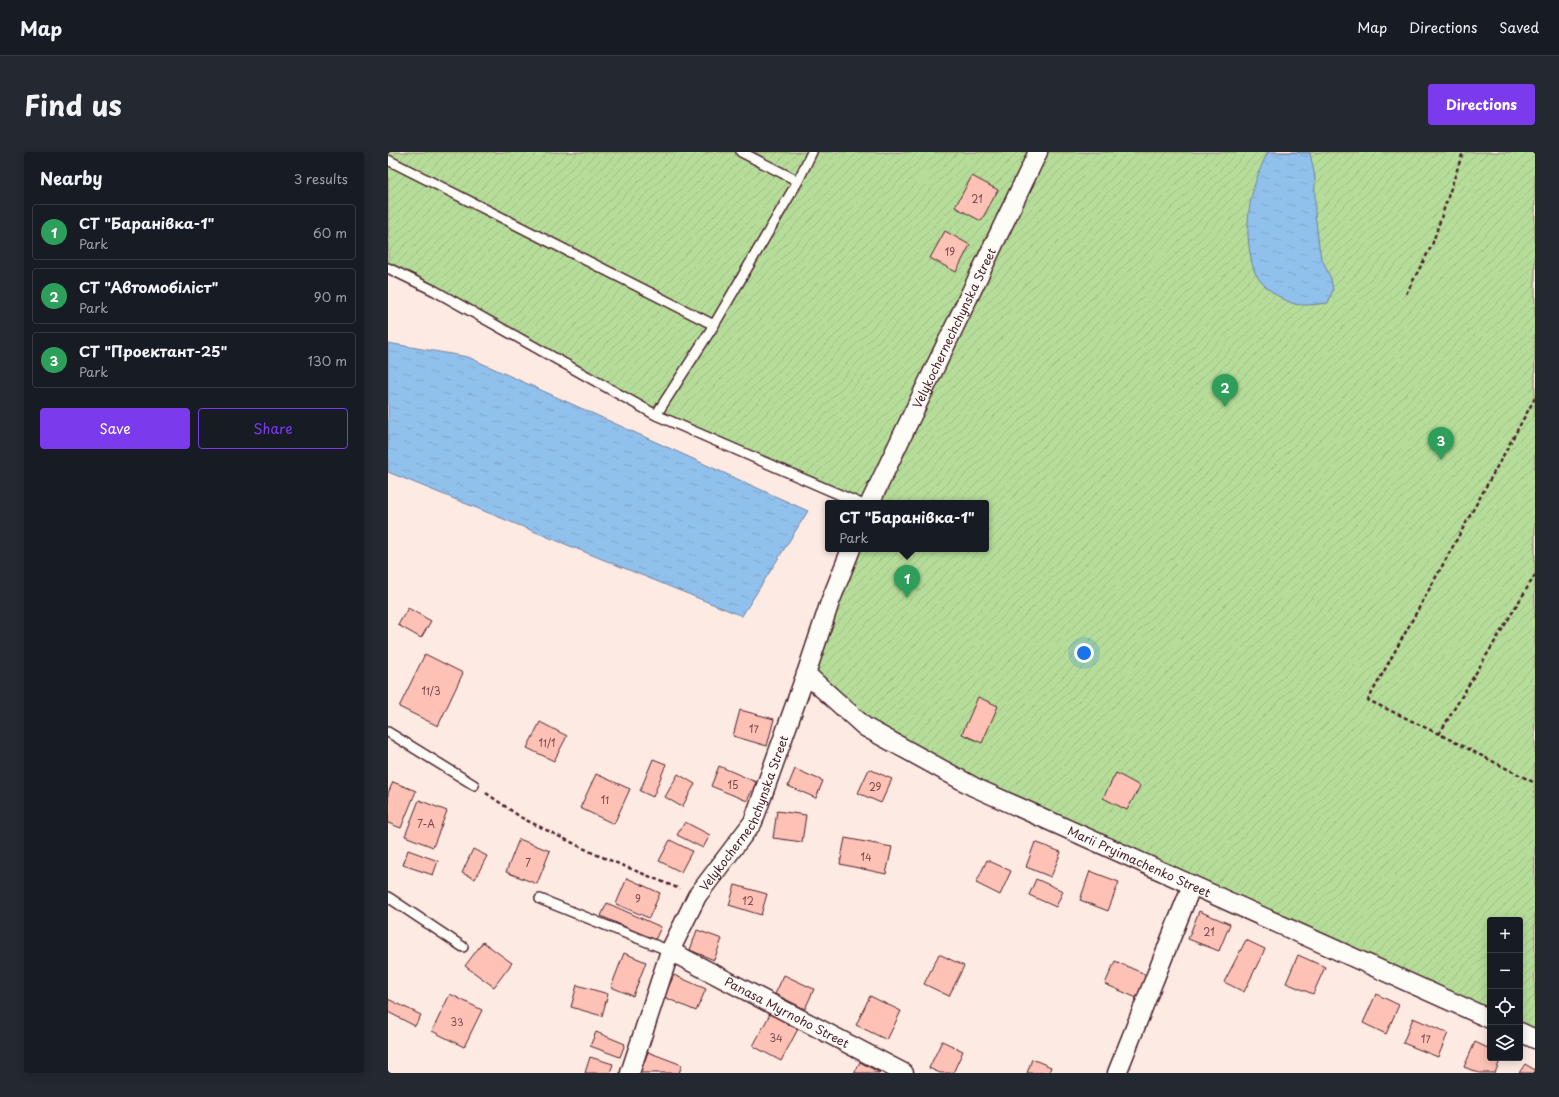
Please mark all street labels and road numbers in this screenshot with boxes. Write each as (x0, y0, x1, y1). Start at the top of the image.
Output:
street label: Velykochernechchynska Street (908, 244, 1000, 411)
street label: Velykochernechchynska Street (695, 732, 793, 895)
street label: Marii Pryimachenko Street (1065, 821, 1214, 901)
street label: Panasa Myrnoho Street (722, 972, 853, 1052)

